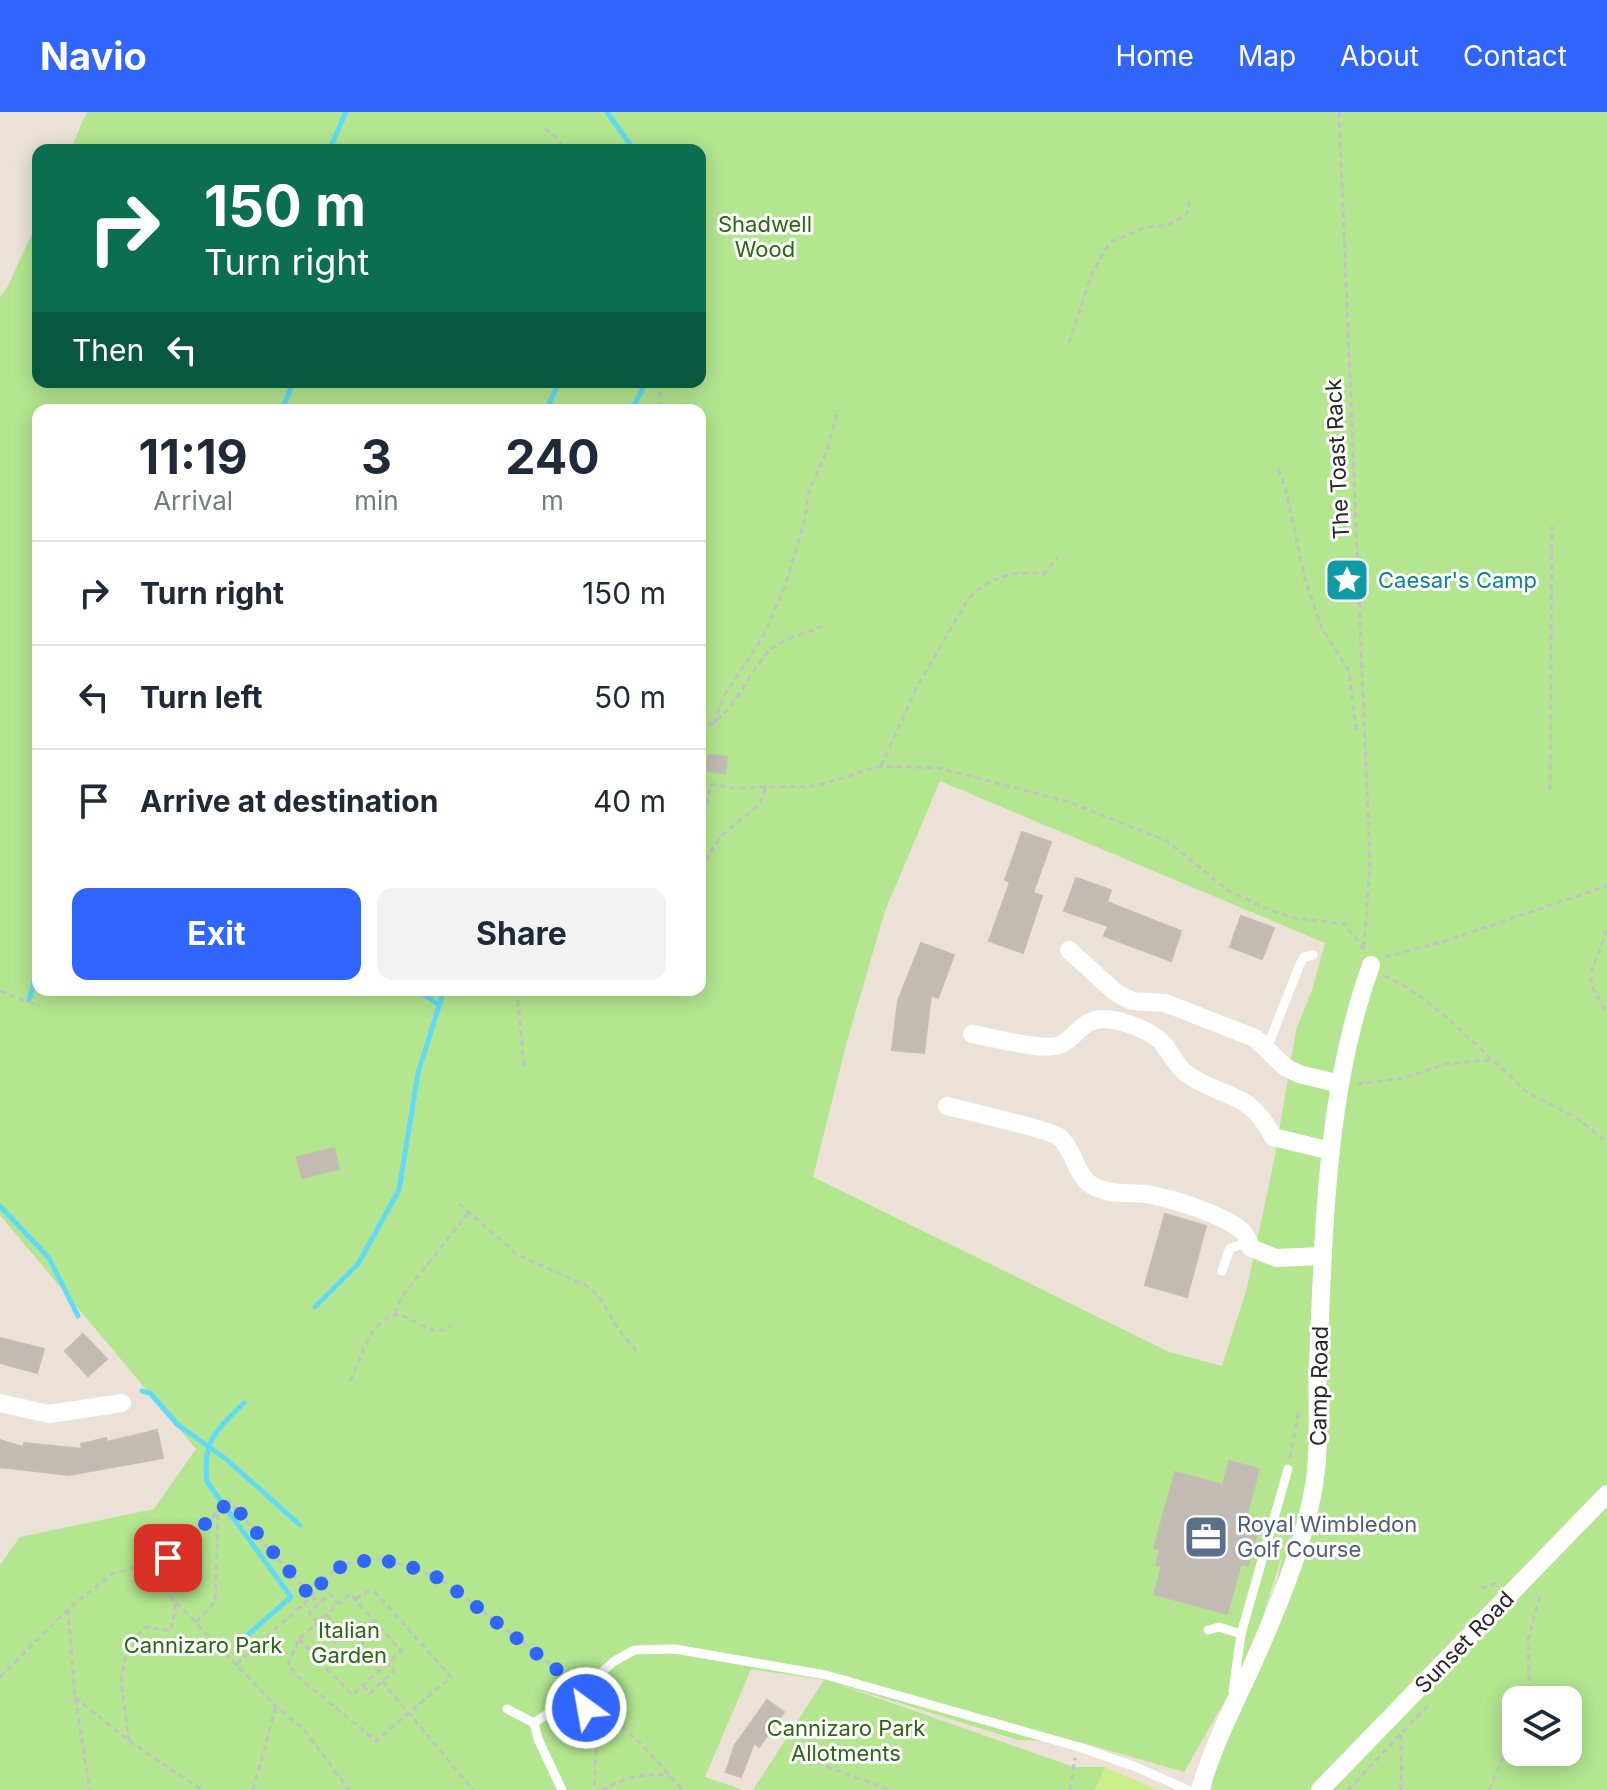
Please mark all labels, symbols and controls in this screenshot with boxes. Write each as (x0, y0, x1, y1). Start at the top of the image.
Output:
text: Navio (40, 33, 147, 79)
text: Home (1115, 39, 1194, 73)
text: Map (1238, 39, 1296, 73)
text: About (1340, 39, 1419, 73)
text: Contact (1463, 39, 1567, 73)
text: 150 m (204, 172, 366, 240)
icon: right (72, 176, 176, 280)
park label: Shadwell Wood (718, 211, 812, 262)
text: Turn right (204, 240, 369, 284)
icon: left (160, 328, 204, 372)
text: Then (72, 332, 144, 368)
street label: The Toast Rack (1320, 378, 1354, 540)
text: 11:19 (138, 427, 248, 486)
text: 3 (361, 427, 392, 486)
text: 240 (505, 427, 600, 486)
text: Arrival (153, 485, 233, 516)
text: min (354, 485, 399, 516)
text: m (541, 485, 564, 516)
place icon: Caesar's Camp (1323, 556, 1371, 604)
place label: Caesar's Camp (1378, 567, 1537, 593)
icon: right (72, 571, 116, 615)
text: Turn right (140, 575, 284, 611)
text: 150 m (582, 575, 666, 611)
icon: left (72, 675, 116, 719)
text: Turn left (140, 679, 262, 715)
text: 50 m (594, 679, 666, 715)
icon: arrive (72, 779, 116, 823)
text: Arrive at destination (140, 783, 438, 819)
text: 40 m (593, 783, 666, 819)
button: Exit (72, 888, 361, 980)
button: Share (377, 888, 666, 980)
street label: Camp Road (1305, 1326, 1333, 1446)
place label: Royal Wimbledon Golf Course (1237, 1511, 1417, 1562)
office icon: Royal Wimbledon Golf Course (1182, 1513, 1230, 1561)
pin (134, 1524, 202, 1592)
icon: arrive (146, 1536, 190, 1580)
street label: Sunset Road (1409, 1586, 1519, 1698)
park label: Italian Garden (311, 1617, 387, 1668)
park label: Cannizaro Park (124, 1632, 282, 1658)
position arrow (544, 1666, 628, 1750)
map controls (1502, 1686, 1582, 1766)
button: layers (1502, 1686, 1582, 1766)
park label: Cannizaro Park Allotments (767, 1715, 925, 1766)

